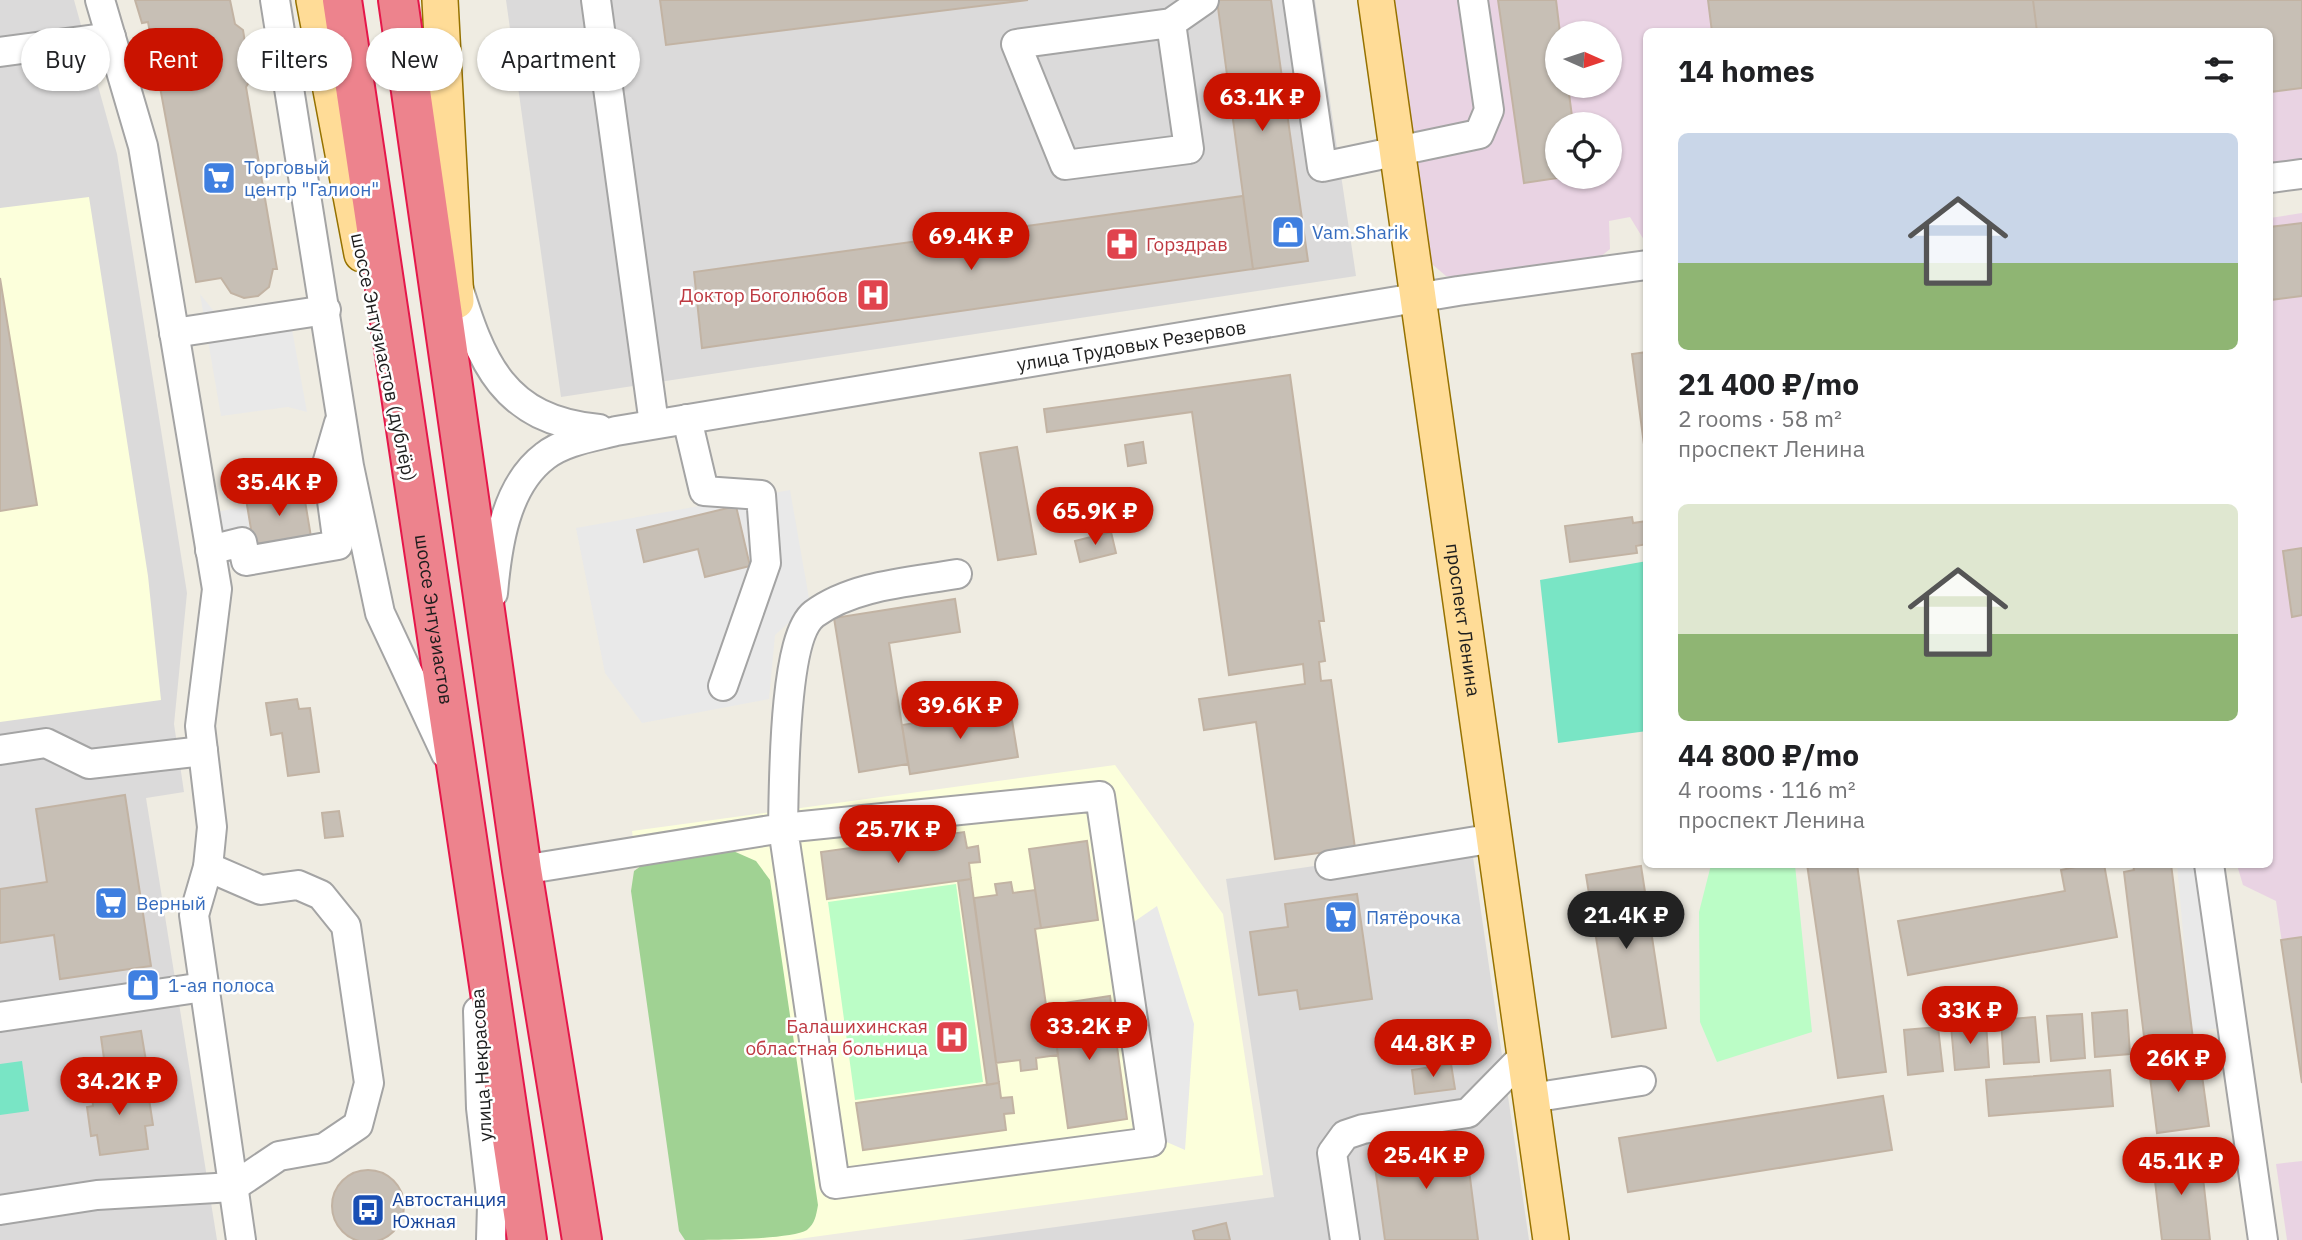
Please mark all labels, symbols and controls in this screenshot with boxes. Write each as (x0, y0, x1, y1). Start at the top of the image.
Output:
north arrow (1545, 21, 1622, 98)
map controls (1545, 21, 1622, 189)
chip: Buy (21, 28, 110, 91)
chip: Rent (124, 28, 223, 91)
chip: Filters (237, 28, 352, 91)
chip: New (366, 28, 463, 91)
chip: Apartment (477, 28, 640, 91)
text: 14 homes (1678, 51, 1815, 90)
icon: filters (2200, 51, 2238, 89)
pin: 63.1K ₽ (1197, 74, 1327, 133)
text: 63.1K ₽ (1219, 81, 1305, 111)
button: locate (1545, 112, 1622, 189)
place label: Торговый центр "Галион" (244, 155, 379, 201)
supermarket icon: Торговый центр "Галион" (200, 159, 238, 197)
icon: home (1895, 178, 2021, 304)
pin: 69.4K ₽ (906, 212, 1036, 272)
shop icon: Vam.Sharik (1269, 213, 1307, 251)
text: 69.4K ₽ (928, 220, 1014, 250)
place label: Vam.Sharik (1312, 220, 1409, 244)
pharmacy icon: Горздрав (1103, 225, 1141, 263)
street label: шоссе Энтузиастов (дублёр) (346, 231, 422, 483)
place label: Горздрав (1146, 232, 1228, 256)
hospital icon: Доктор Боголюбов (854, 276, 892, 314)
place label: Доктор Боголюбов (680, 283, 848, 307)
street label: улица Трудовых Резервов (1015, 314, 1248, 376)
text: 21 400 ₽/mo (1678, 364, 1859, 403)
text: 2 rooms · 58 m² (1678, 403, 1842, 433)
text: проспект Ленина (1678, 433, 1865, 463)
pin: 35.4K ₽ (214, 458, 344, 518)
text: 35.4K ₽ (236, 466, 322, 496)
pin: 65.9K ₽ (1030, 488, 1160, 547)
text: 65.9K ₽ (1052, 495, 1138, 525)
street label: шоссе Энтузиастов (410, 532, 459, 706)
street label: проспект Ленина (1441, 542, 1486, 698)
icon: home (1895, 549, 2021, 675)
pin: 39.6K ₽ (895, 682, 1025, 741)
text: 39.6K ₽ (917, 689, 1003, 719)
text: 44 800 ₽/mo (1678, 735, 1859, 774)
text: 4 rooms · 116 m² (1678, 774, 1856, 804)
text: проспект Ленина (1678, 804, 1865, 834)
pin: 25.7K ₽ (833, 806, 963, 865)
text: 25.7K ₽ (855, 813, 941, 843)
supermarket icon: Верный (92, 884, 130, 922)
place label: Верный (136, 891, 206, 915)
pin: 21.4K ₽ (1561, 892, 1691, 951)
supermarket icon: Пятёрочка (1322, 898, 1360, 936)
text: 21.4K ₽ (1583, 899, 1669, 929)
place label: Пятёрочка (1366, 905, 1461, 929)
shop icon: 1-ая полоса (124, 966, 162, 1004)
place label: 1-ая полоса (168, 973, 274, 997)
pin: 33K ₽ (1921, 986, 2019, 1046)
street label: улица Некрасова (465, 988, 497, 1142)
text: 33K ₽ (1938, 994, 2002, 1024)
pin: 33.2K ₽ (1024, 1002, 1154, 1062)
text: 33.2K ₽ (1046, 1010, 1132, 1040)
place label: Балашихинская областная больница (745, 1014, 928, 1060)
hospital icon: Балашихинская областная больница (933, 1018, 971, 1056)
pin: 44.8K ₽ (1368, 1020, 1498, 1079)
text: 44.8K ₽ (1390, 1027, 1476, 1057)
pin: 26K ₽ (2129, 1034, 2227, 1094)
text: 26K ₽ (2146, 1042, 2210, 1072)
pin: 34.2K ₽ (54, 1058, 184, 1117)
text: 34.2K ₽ (76, 1065, 162, 1095)
pin: 25.4K ₽ (1361, 1132, 1491, 1191)
pin: 45.1K ₽ (2116, 1138, 2246, 1197)
text: 25.4K ₽ (1383, 1139, 1469, 1169)
text: 45.1K ₽ (2138, 1145, 2224, 1175)
place label: Автостанция Южная (392, 1187, 506, 1233)
bus stop icon: Автостанция Южная (349, 1191, 387, 1229)

